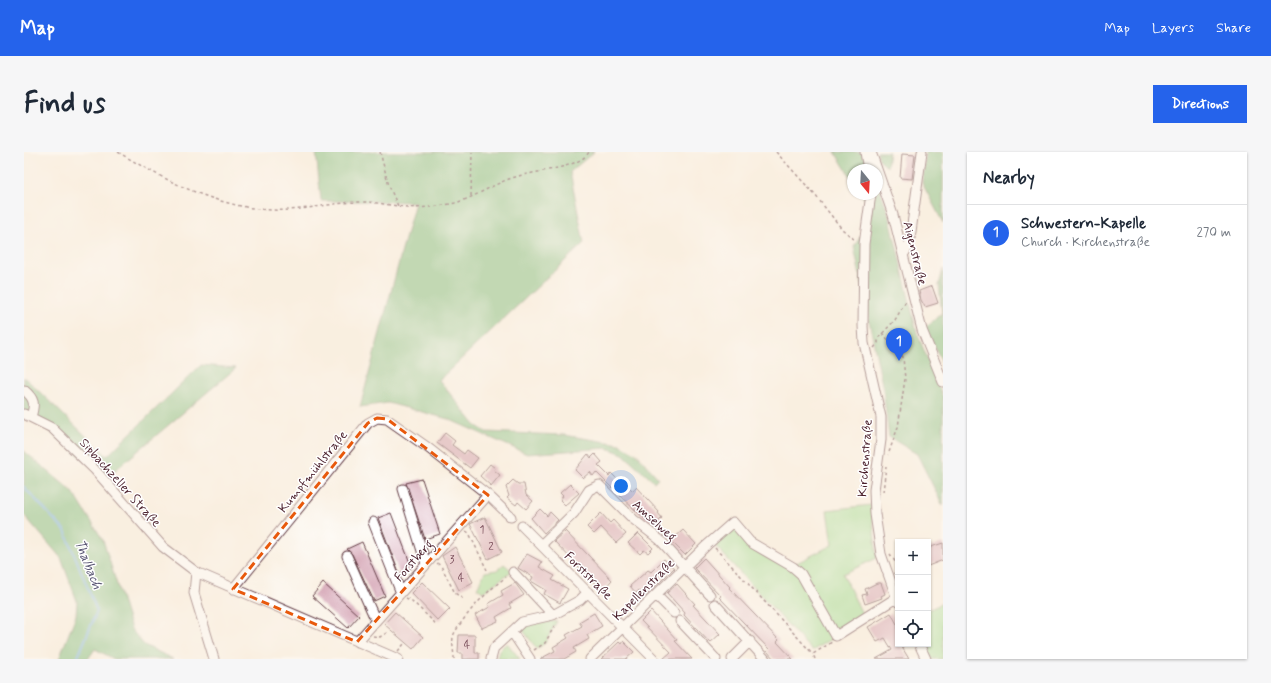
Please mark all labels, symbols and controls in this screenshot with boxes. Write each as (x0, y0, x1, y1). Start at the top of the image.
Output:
text: Map (20, 16, 55, 41)
text: Map (1104, 19, 1130, 37)
text: Layers (1152, 19, 1194, 37)
text: Share (1216, 19, 1251, 37)
button: Directions (1153, 85, 1247, 123)
text: Find us (24, 86, 105, 123)
north arrow (847, 164, 883, 200)
text: Nearby (983, 167, 1035, 189)
text: Schwestern-Kapelle (1021, 214, 1146, 234)
street label: Aigenstraße (898, 220, 931, 287)
text: 1 (993, 224, 999, 241)
text: 270 m (1196, 224, 1231, 241)
text: Church · Kirchenstraße (1021, 234, 1150, 251)
pin: 1 (886, 328, 912, 361)
street label: Kirchenstraße (854, 419, 877, 498)
street label: Kumpfmühlstraße (275, 427, 352, 517)
street label: Sipbachzeller Straße (75, 435, 164, 531)
your location (611, 476, 631, 496)
street label: Amselweg (627, 497, 680, 547)
house number: 1 (480, 523, 485, 537)
street label: Forstberg (391, 536, 439, 587)
water label: Thalbach (70, 537, 106, 592)
map controls (895, 539, 931, 647)
button: + (895, 539, 931, 575)
house number: 2 (488, 540, 494, 554)
street label: Forststraße (560, 548, 616, 604)
house number: 3 (450, 553, 455, 567)
street label: Kapellenstraße (609, 555, 679, 625)
house number: 4 (458, 571, 465, 585)
button: − (895, 575, 931, 611)
button: locate (895, 611, 931, 647)
house number: 4 (464, 638, 471, 652)

